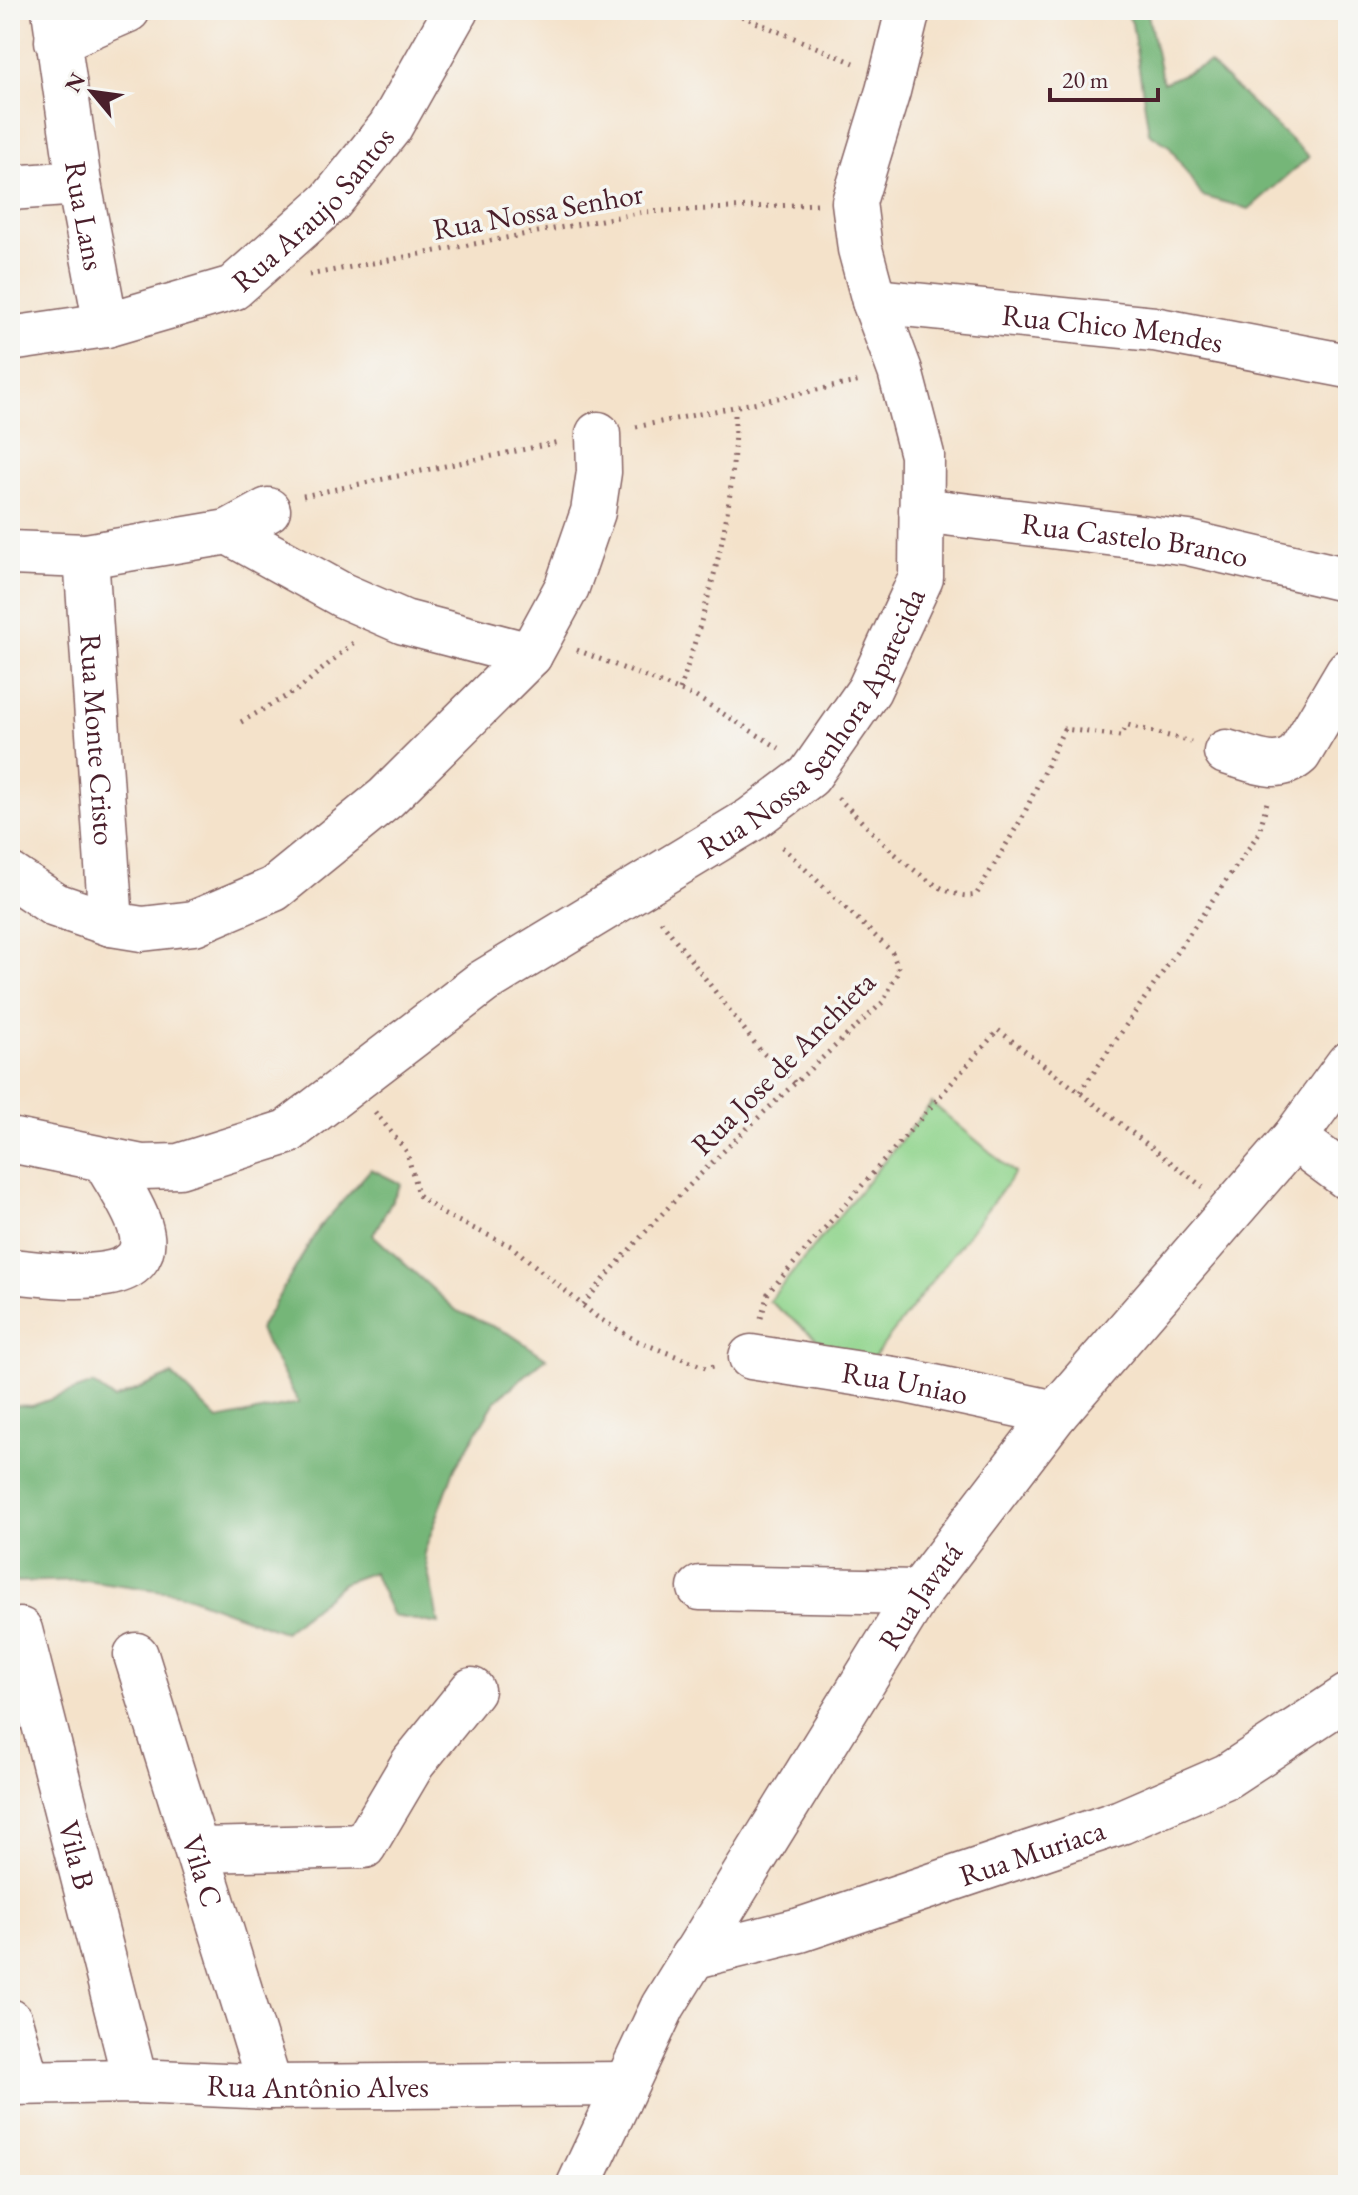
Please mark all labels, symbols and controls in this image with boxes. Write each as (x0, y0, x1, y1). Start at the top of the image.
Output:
north arrow (52, 52, 132, 132)
scale bar (1050, 52, 1158, 102)
text: 20 m (1062, 64, 1109, 95)
text: N (58, 68, 92, 97)
street label: Rua Araujo Santos (223, 118, 403, 300)
street label: Rua Lans (57, 159, 115, 273)
street label: Rua Nossa Senhor (430, 173, 646, 249)
street label: Rua Chico Mendes (1000, 294, 1226, 361)
street label: Rua Castelo Branco (1019, 503, 1252, 576)
street label: Rua Nossa Senhora Aparecida (691, 581, 933, 867)
street label: Rua Monte Cristo (72, 632, 125, 847)
street label: Rua Jose de Anchieta (683, 963, 883, 1163)
street label: Rua Uniao (839, 1352, 972, 1413)
street label: Rua Javatá (869, 1533, 970, 1657)
street label: Rua Muriaca (954, 1809, 1110, 1895)
street label: Vila B (50, 1816, 105, 1893)
street label: Vila C (173, 1830, 232, 1912)
street label: Rua Antônio Alves (206, 2065, 429, 2107)

